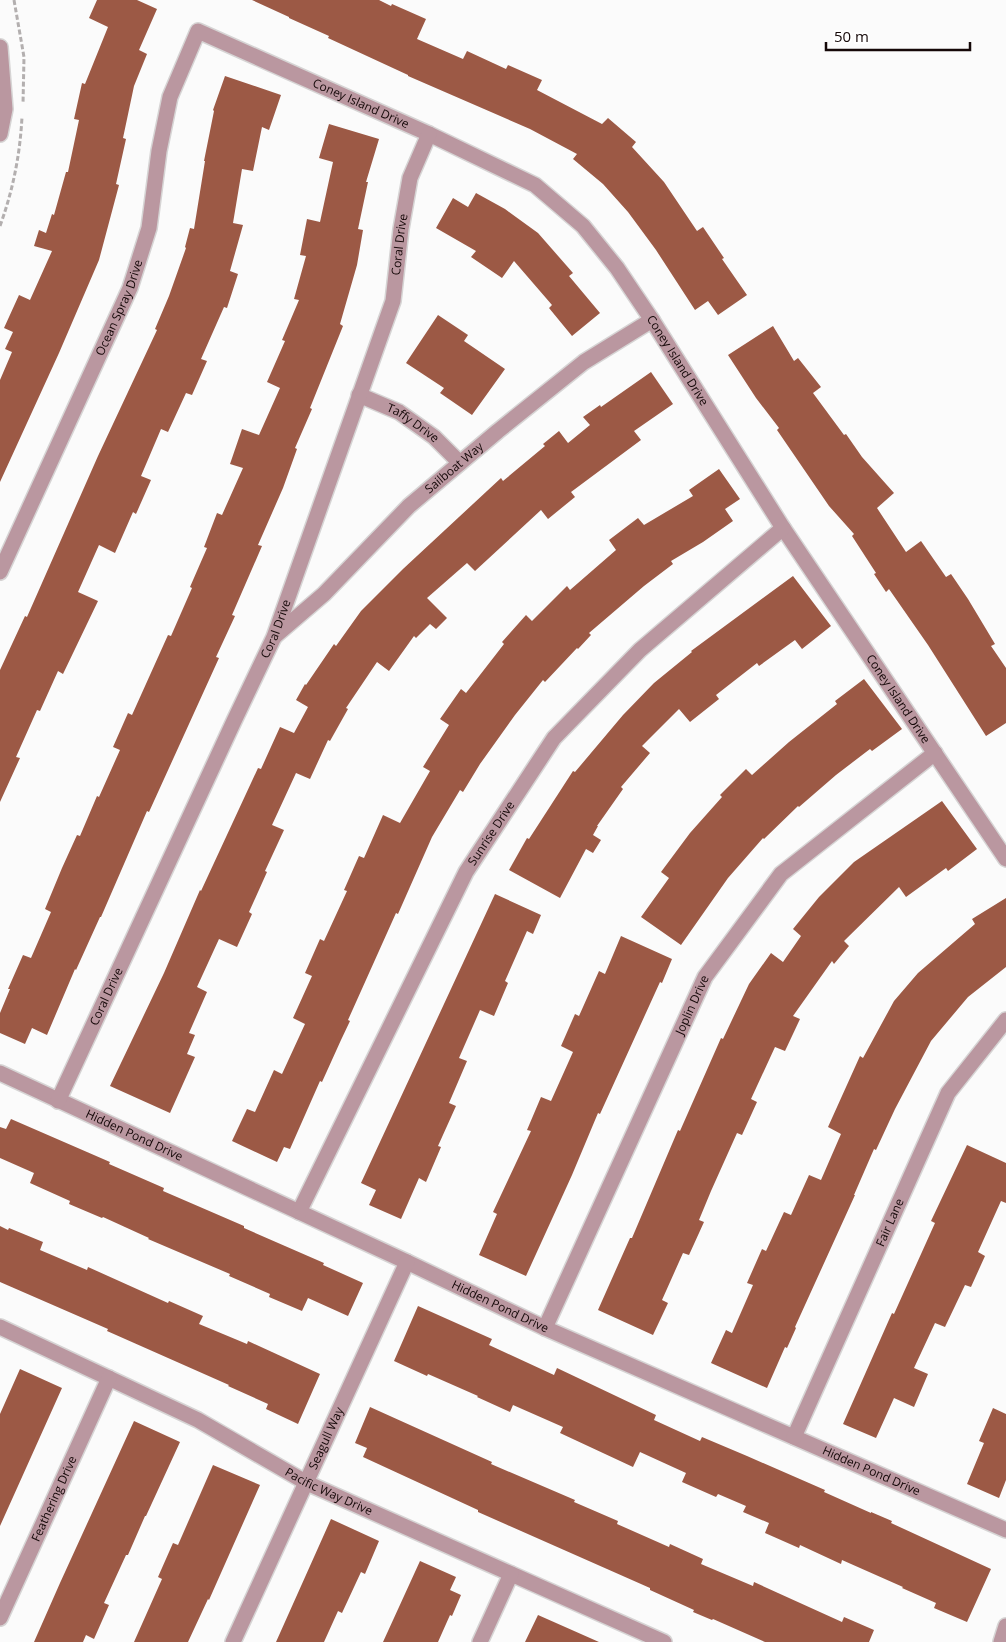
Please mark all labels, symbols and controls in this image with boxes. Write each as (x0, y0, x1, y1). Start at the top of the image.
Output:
scale bar (826, 20, 970, 52)
text: 50 m (834, 26, 869, 46)
street label: Coney Island Drive (310, 74, 412, 132)
street label: Coral Drive (387, 212, 412, 276)
street label: Ocean Spray Drive (91, 257, 147, 358)
street label: Coney Island Drive (643, 312, 713, 409)
street label: Taffy Drive (384, 399, 444, 446)
street label: Sailboat Way (421, 437, 488, 497)
street label: Coral Drive (256, 597, 295, 661)
street label: Coney Island Drive (862, 651, 935, 747)
street label: Sunrise Drive (463, 797, 519, 869)
street label: Coral Drive (85, 965, 127, 1028)
street label: Joplin Drive (670, 972, 713, 1038)
street label: Hidden Pond Drive (83, 1105, 186, 1165)
street label: Fair Lane (871, 1195, 908, 1249)
street label: Hidden Pond Drive (449, 1276, 552, 1337)
street label: Seagull Way (304, 1403, 348, 1472)
street label: Hidden Pond Drive (820, 1442, 923, 1500)
street label: Feathering Drive (27, 1453, 81, 1544)
street label: Pacific Way Drive (282, 1463, 376, 1519)

